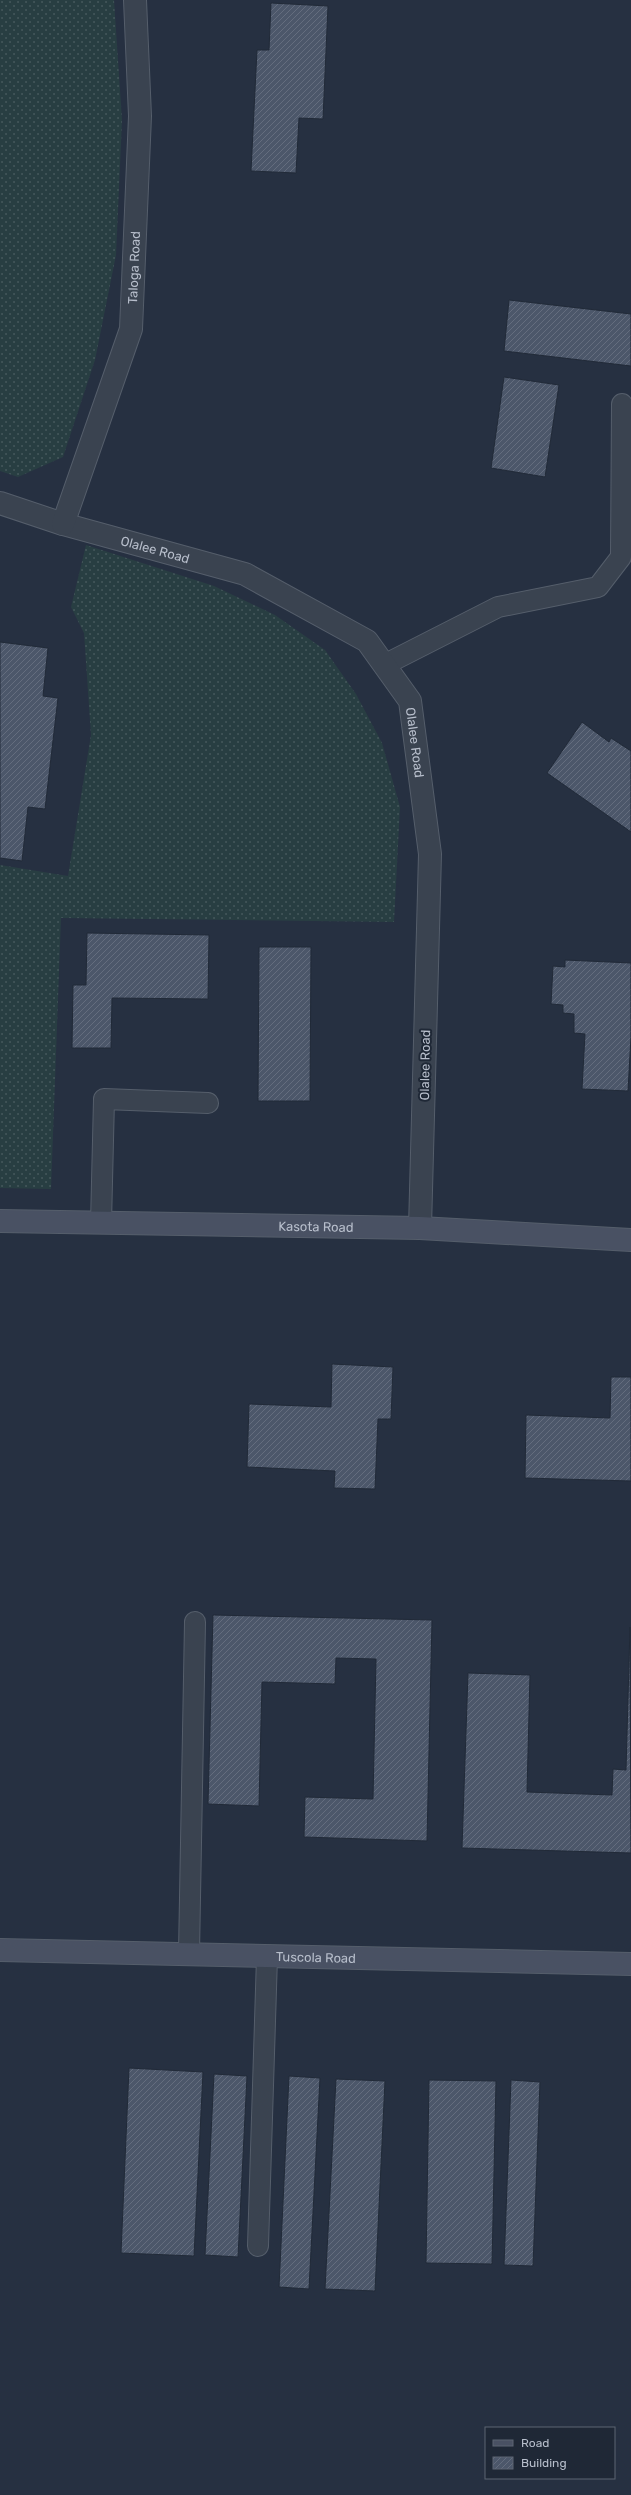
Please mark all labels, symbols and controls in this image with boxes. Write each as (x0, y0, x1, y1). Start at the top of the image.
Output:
street label: Taloga Road (125, 231, 143, 304)
street label: Olalee Road (119, 533, 191, 566)
street label: Olalee Road (403, 706, 427, 779)
street label: Olalee Road (417, 1029, 433, 1101)
street label: Kasota Road (278, 1218, 354, 1234)
street label: Tuscola Road (276, 1949, 356, 1965)
legend (485, 2427, 615, 2479)
text: Road (521, 2436, 549, 2450)
text: Building (521, 2456, 567, 2470)

